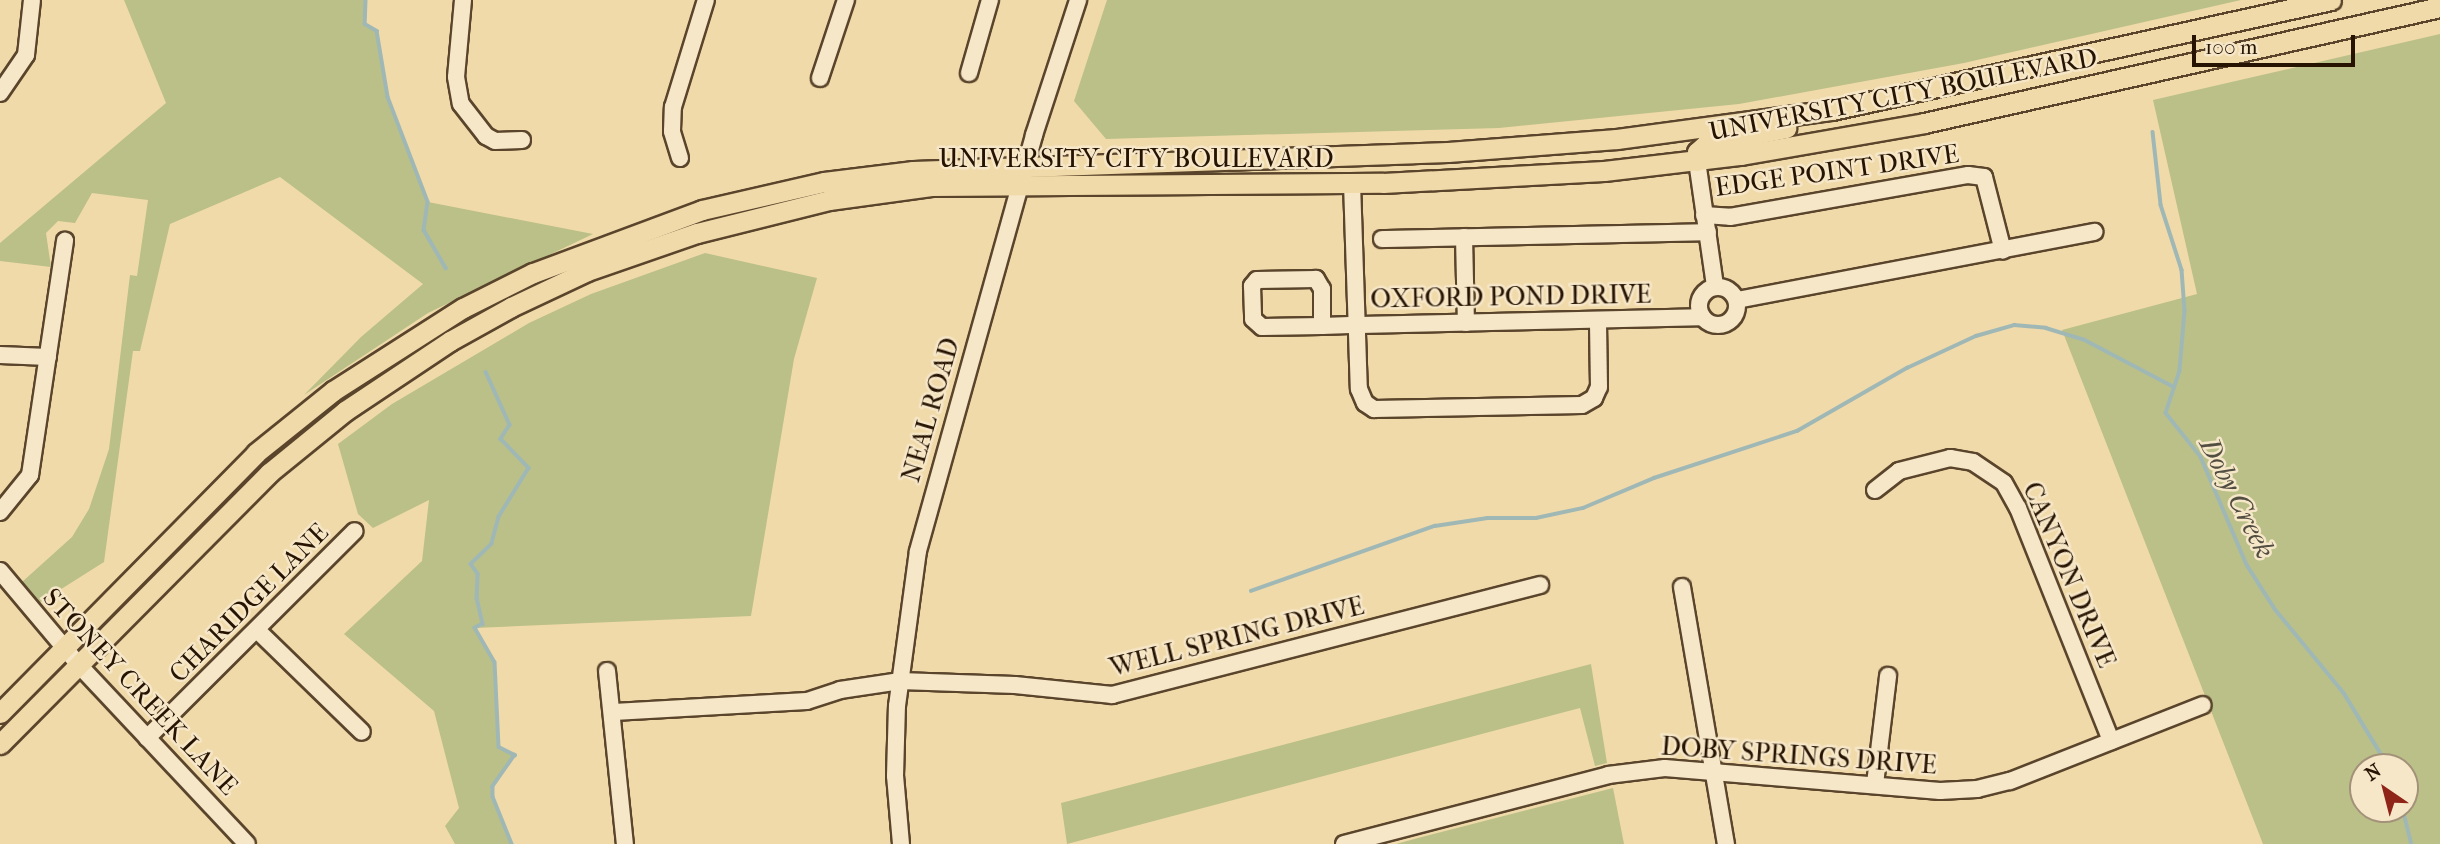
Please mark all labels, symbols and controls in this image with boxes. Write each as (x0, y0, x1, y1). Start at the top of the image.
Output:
scale bar (2195, 21, 2358, 65)
text: 100 m (2205, 35, 2258, 59)
street label: UNIVERSITY CITY BOULEVARD (1706, 42, 2100, 148)
street label: EDGE POINT DRIVE (1713, 138, 1961, 204)
street label: UNIVERSITY CITY BOULEVARD (938, 143, 1334, 175)
street label: OXFORD POND DRIVE (1370, 279, 1652, 315)
street label: NEAL ROAD (896, 334, 966, 486)
water label: Doby Creek (2192, 432, 2282, 564)
street label: CANYON DRIVE (2016, 478, 2122, 672)
street label: CHARIDGE LANE (163, 517, 335, 689)
street label: STONEY CREEK LANE (36, 582, 244, 802)
street label: WELL SPRING DRIVE (1107, 590, 1367, 684)
street label: DOBY SPRINGS DRIVE (1660, 731, 1938, 781)
north arrow (2349, 753, 2419, 823)
text: N (2361, 759, 2385, 786)

